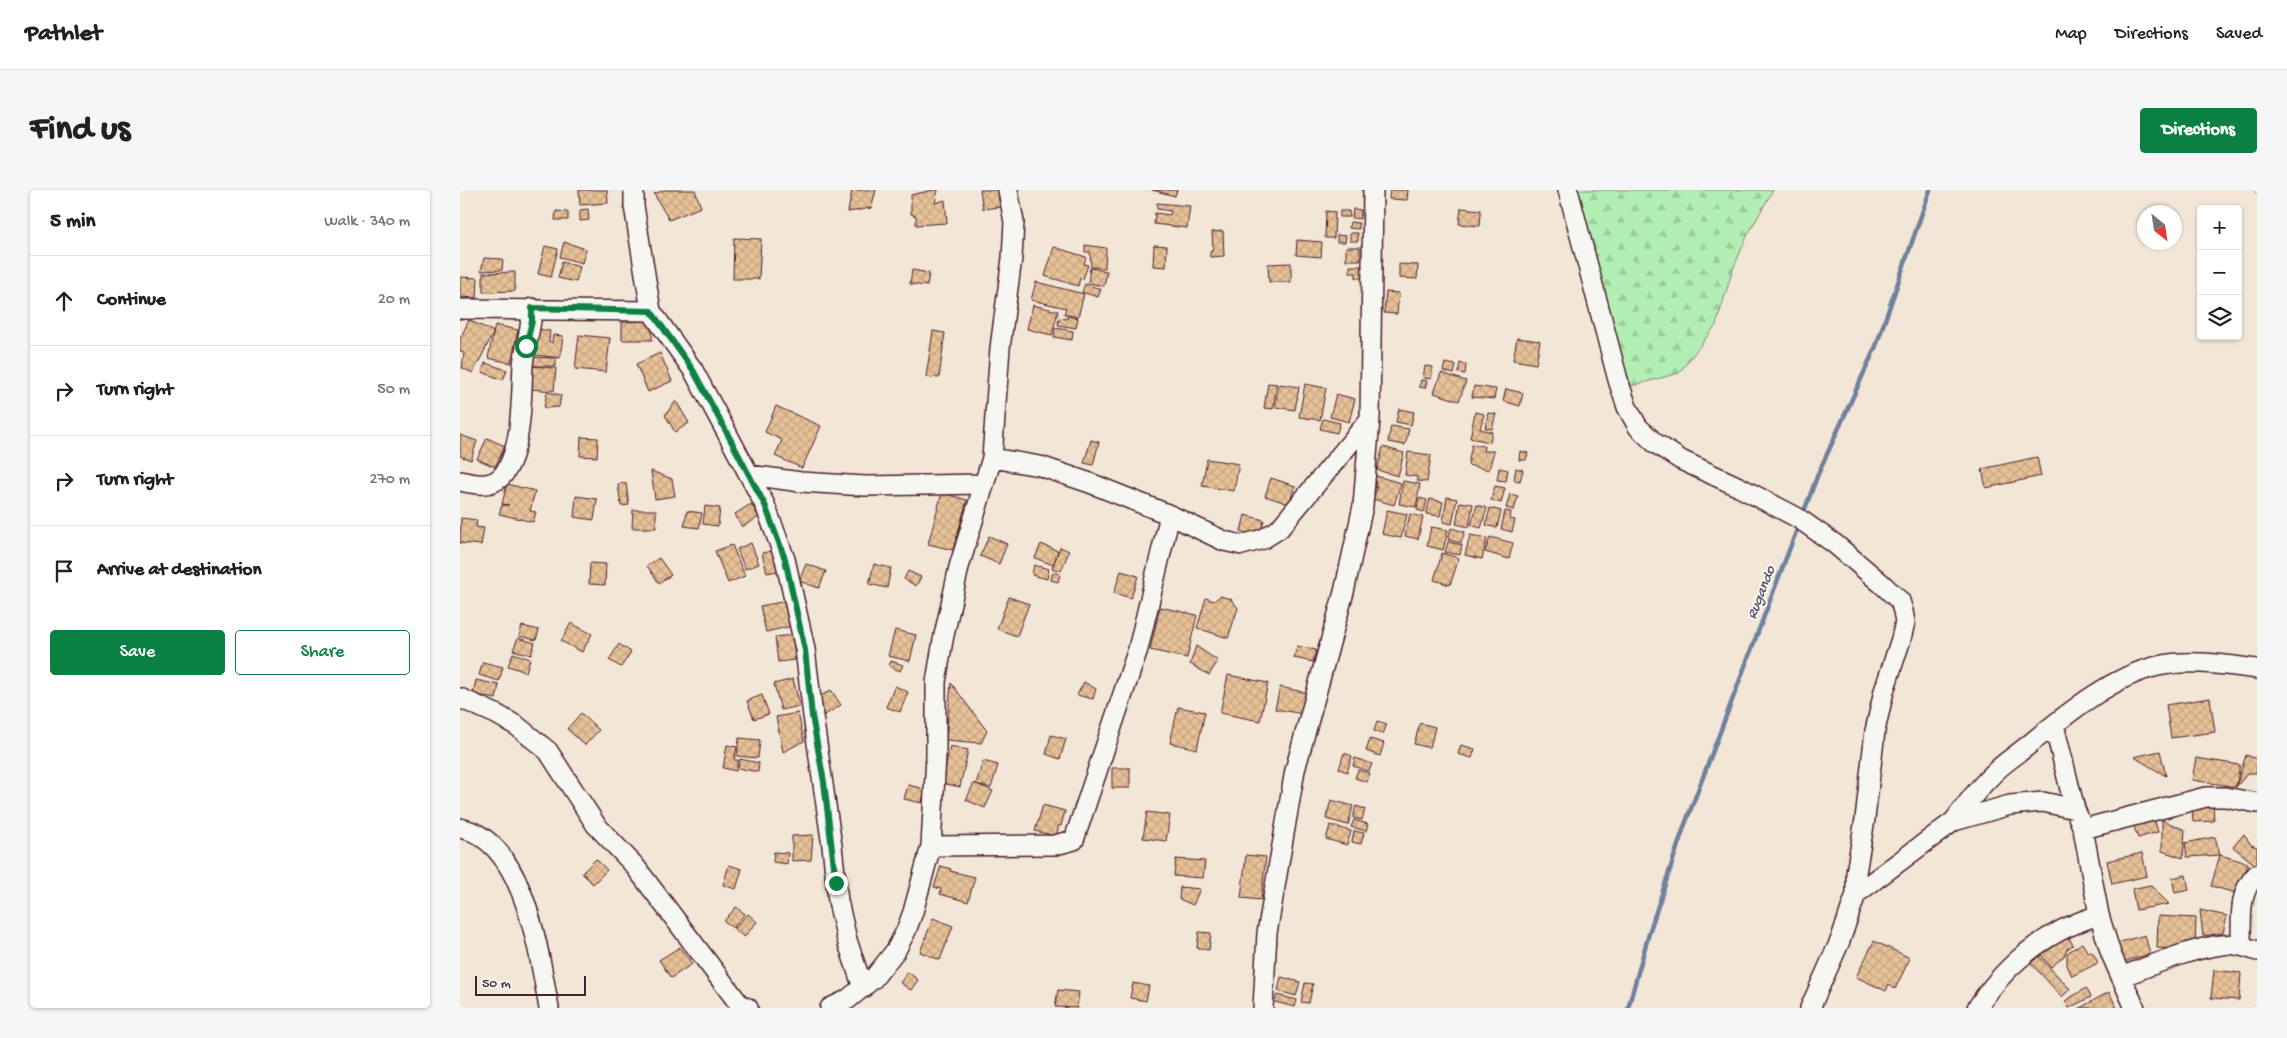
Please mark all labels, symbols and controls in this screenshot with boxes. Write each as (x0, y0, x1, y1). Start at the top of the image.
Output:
text: Pathlet (25, 20, 102, 49)
text: Map (2055, 24, 2087, 45)
text: Directions (2115, 24, 2188, 45)
text: Saved (2216, 24, 2262, 45)
button: Directions (2140, 108, 2257, 153)
text: Find us (30, 110, 130, 151)
north arrow (2137, 205, 2182, 250)
map controls (2197, 205, 2242, 340)
button: + (2197, 205, 2242, 250)
text: 5 min (50, 210, 95, 235)
text: Walk · 340 m (324, 213, 410, 232)
button: − (2197, 250, 2242, 295)
icon: ahead (50, 287, 78, 315)
text: Continue (97, 289, 166, 312)
text: 20 m (378, 291, 410, 310)
button: layers (2197, 295, 2242, 340)
route start (515, 335, 538, 358)
icon: right (50, 377, 78, 405)
text: Turn right (97, 379, 173, 402)
text: 50 m (377, 381, 410, 400)
icon: right (50, 467, 78, 495)
text: Turn right (97, 469, 173, 492)
text: 270 m (370, 471, 410, 490)
icon: arrive (50, 557, 78, 585)
text: Arrive at destination (97, 559, 261, 582)
water label: Rugando (1744, 562, 1781, 622)
button: Save (50, 630, 225, 675)
button: Share (235, 630, 410, 675)
route end (825, 872, 848, 895)
scale bar (475, 973, 586, 996)
text: 50 m (482, 976, 511, 993)

